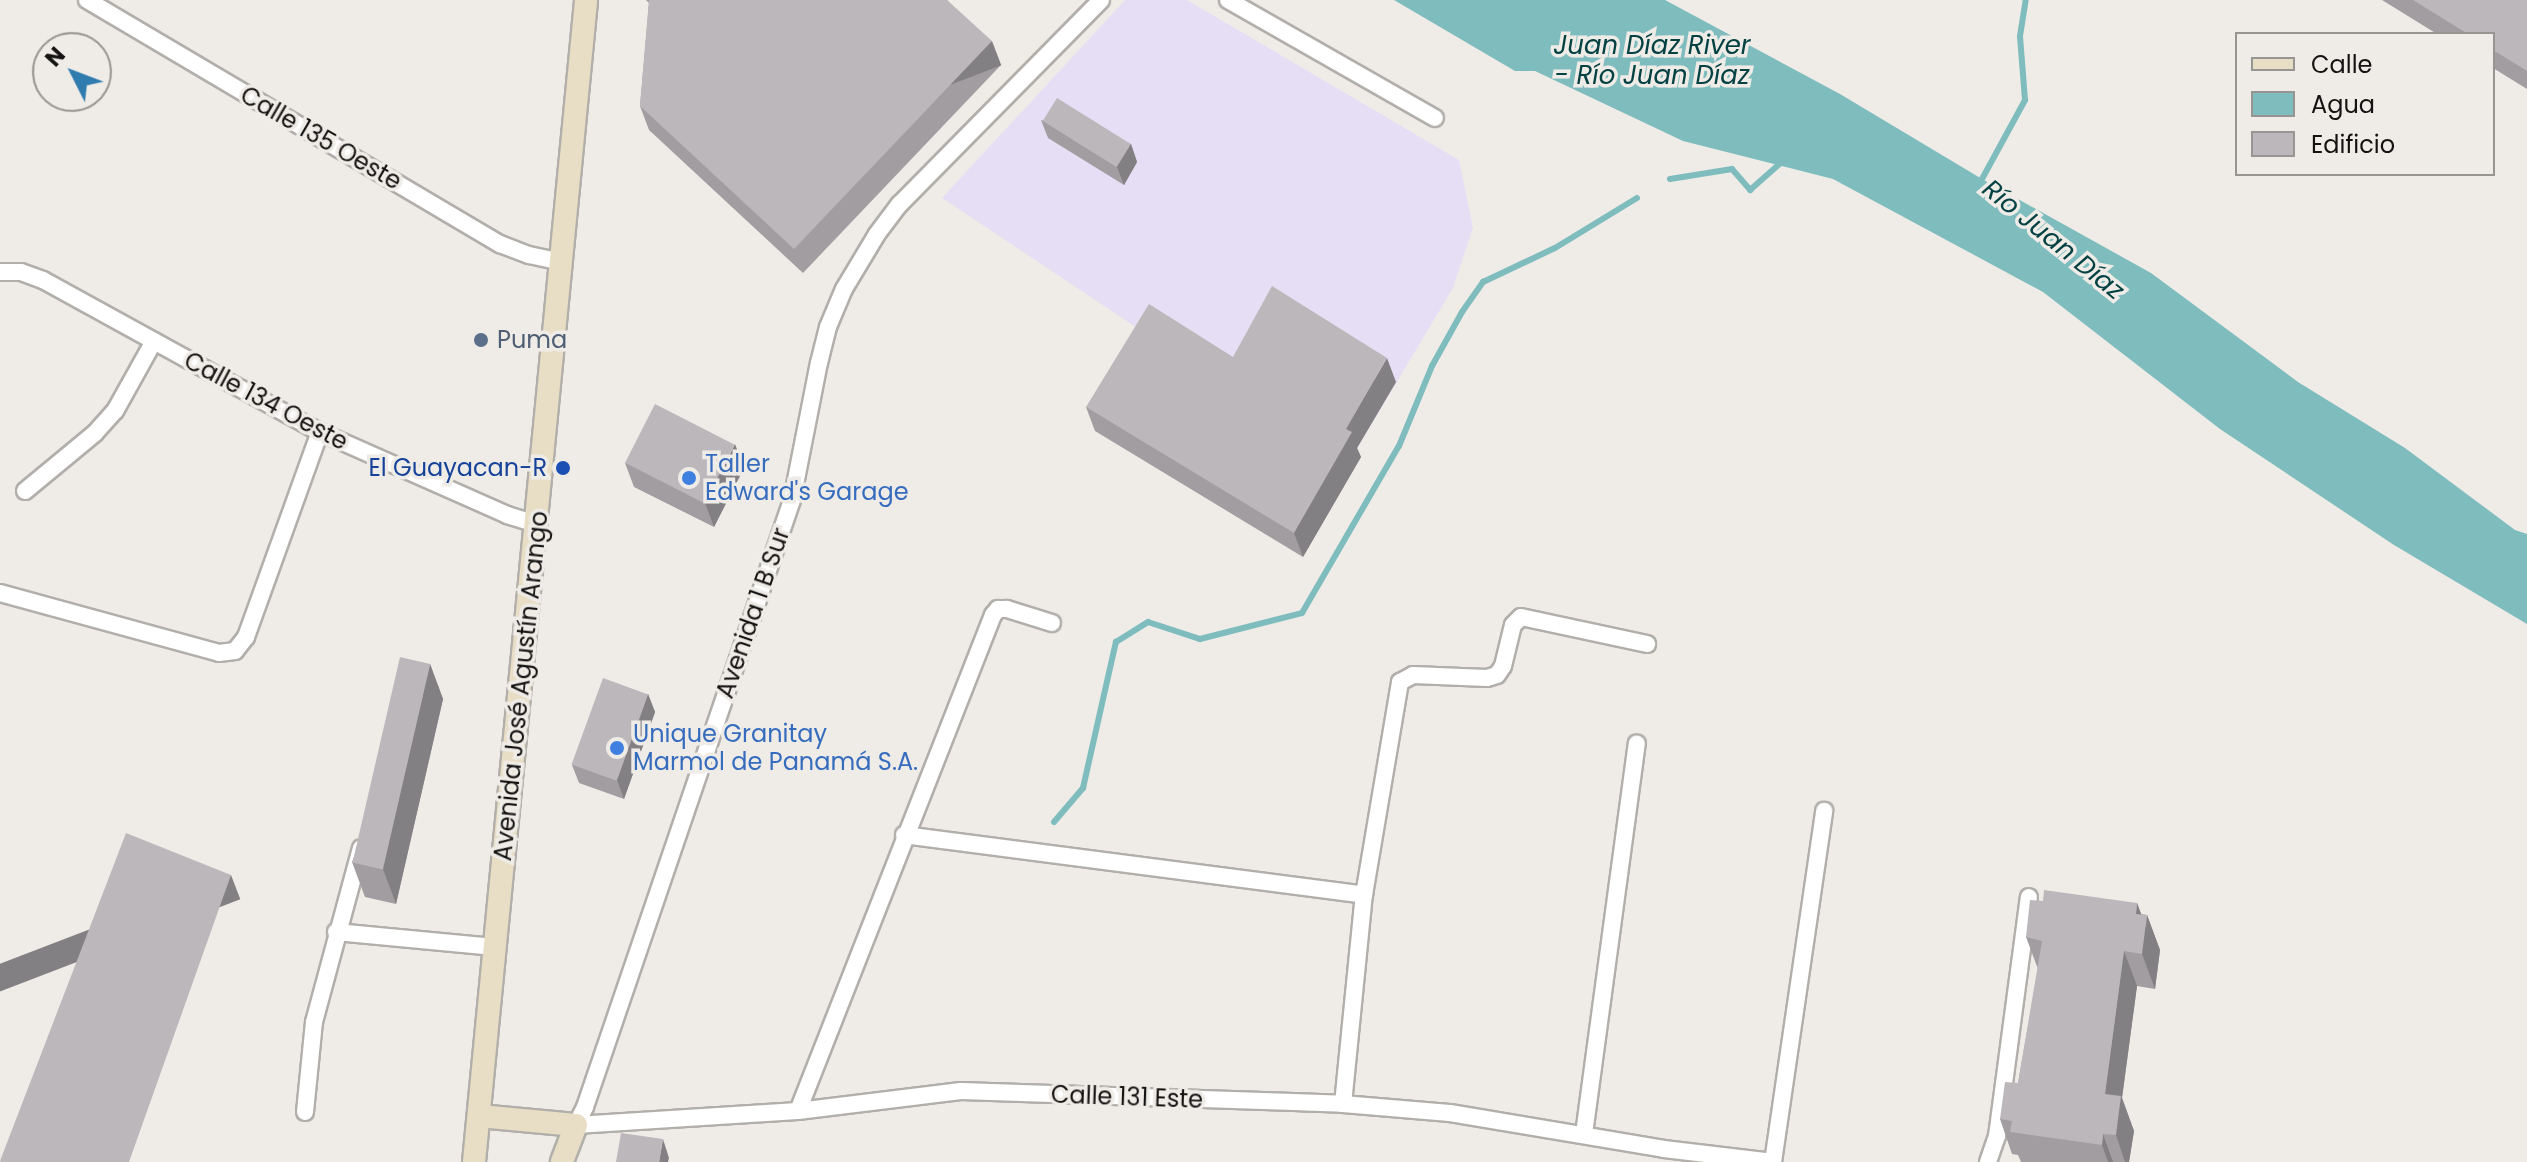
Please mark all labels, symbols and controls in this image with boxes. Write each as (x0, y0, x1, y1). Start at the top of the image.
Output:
water label: Juan Díaz River - Río Juan Díaz (1554, 30, 1750, 92)
north arrow (32, 32, 112, 112)
legend (2235, 32, 2495, 176)
text: N (38, 40, 72, 73)
text: Calle (2311, 48, 2372, 81)
street label: Calle 135 Oeste (235, 80, 407, 196)
text: Agua (2311, 88, 2375, 121)
text: Edificio (2311, 128, 2395, 161)
water label: Río Juan Díaz (1976, 173, 2130, 307)
place label: Puma (497, 326, 567, 354)
marker: Puma (472, 331, 490, 349)
street label: Calle 134 Oeste (179, 346, 353, 456)
place label: Taller Edward's Garage (705, 450, 909, 506)
place label: El Guayacan-R (368, 454, 547, 482)
marker: El Guayacan-R (554, 459, 572, 477)
marker: Taller Edward's Garage (680, 469, 698, 487)
street label: Avenida José Agustín Arango (488, 510, 554, 862)
street label: Avenida 1 B Sur (710, 524, 796, 702)
place label: Unique Granitay Marmol de Panamá S.A. (633, 720, 918, 776)
marker: Unique Granitay Marmol de Panamá S.A. (608, 739, 626, 757)
street label: Calle 131 Este (1050, 1080, 1204, 1114)

